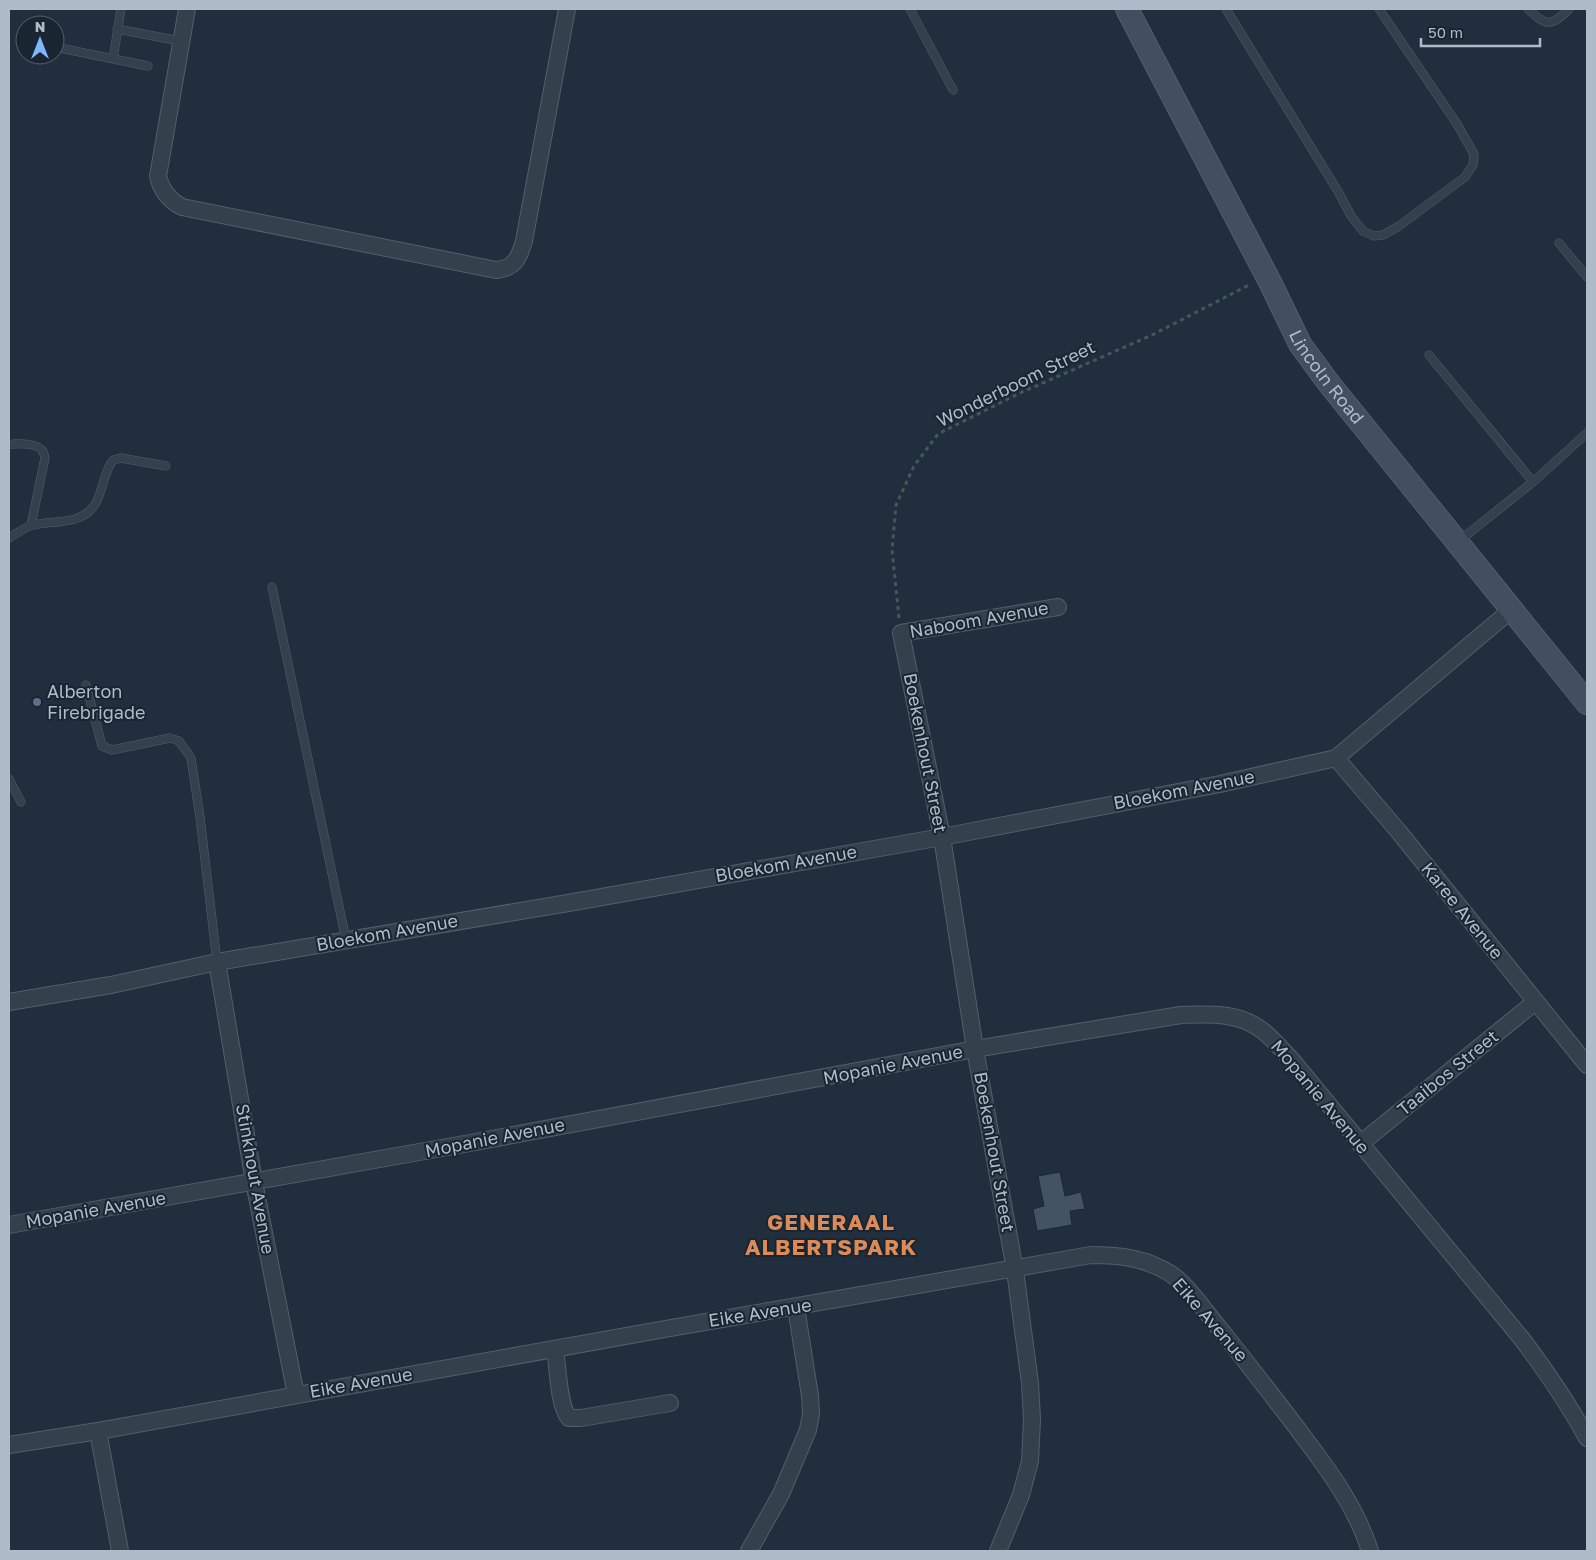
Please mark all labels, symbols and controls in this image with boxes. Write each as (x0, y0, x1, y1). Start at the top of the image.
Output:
north arrow (15, 15, 65, 65)
scale bar (1421, 15, 1540, 47)
text: N (35, 18, 45, 35)
text: 50 m (1428, 23, 1463, 41)
street label: Lincoln Road (1285, 326, 1369, 428)
street label: Wonderboom Street (933, 335, 1098, 431)
street label: Naboom Avenue (908, 596, 1050, 642)
street label: Boekenhout Street (900, 671, 952, 835)
place label: Alberton Firebrigade (47, 680, 145, 723)
marker: Alberton Firebrigade (31, 696, 43, 708)
street label: Bloekom Avenue (1111, 765, 1256, 814)
street label: Bloekom Avenue (713, 840, 858, 886)
street label: Karee Avenue (1417, 858, 1509, 963)
street label: Bloekom Avenue (314, 909, 459, 955)
street label: Taaibos Street (1392, 1025, 1502, 1120)
street label: Mopanie Avenue (1267, 1035, 1375, 1158)
street label: Mopanie Avenue (821, 1040, 965, 1088)
street label: Boekenhout Street (970, 1070, 1020, 1234)
street label: Stinkhout Avenue (232, 1102, 280, 1256)
street label: Mopanie Avenue (423, 1113, 567, 1161)
street label: Mopanie Avenue (24, 1186, 168, 1232)
district label: GENERAAL ALBERTSPARK (745, 1208, 917, 1260)
street label: Eike Avenue (1168, 1273, 1253, 1366)
street label: Eike Avenue (707, 1293, 813, 1331)
street label: Eike Avenue (308, 1362, 414, 1402)

